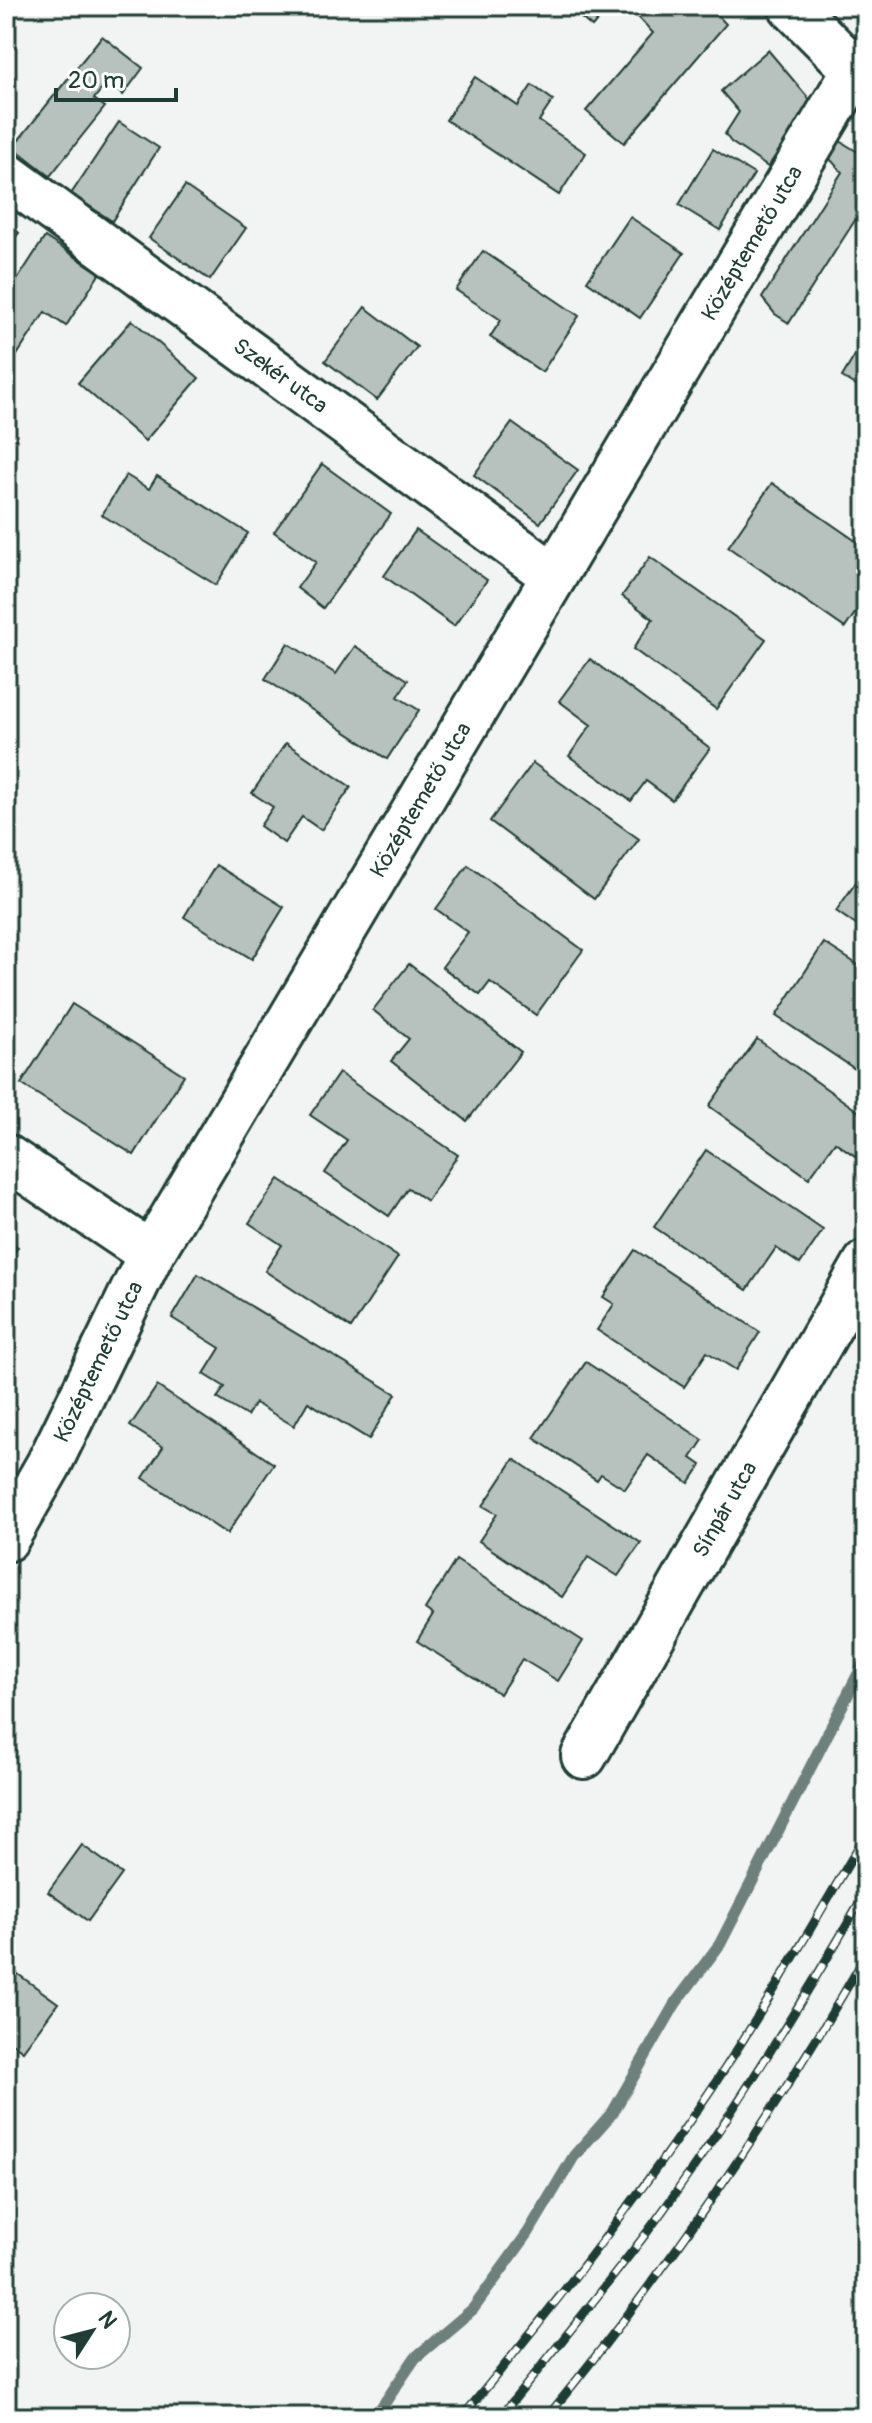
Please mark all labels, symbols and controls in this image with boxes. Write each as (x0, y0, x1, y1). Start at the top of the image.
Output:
scale bar (56, 52, 176, 102)
text: 20 m (68, 66, 124, 95)
street label: Középtemető utca (695, 160, 809, 326)
street label: Szekér utca (228, 332, 333, 420)
street label: Középtemető utca (364, 717, 478, 883)
street label: Középtemető utca (48, 1277, 150, 1447)
street label: Sínpár utca (687, 1456, 764, 1562)
north arrow (52, 2291, 132, 2371)
text: N (92, 2306, 123, 2334)

